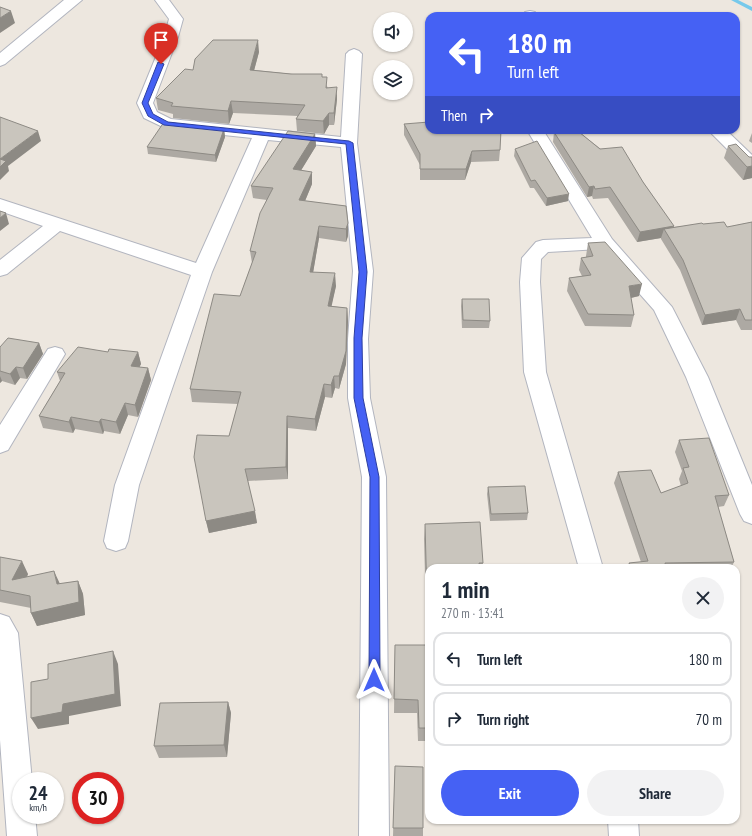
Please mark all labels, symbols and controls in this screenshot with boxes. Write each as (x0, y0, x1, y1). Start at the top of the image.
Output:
map controls (373, 12, 413, 100)
button: sound (373, 12, 413, 52)
pin (144, 23, 178, 64)
text: 180 m (507, 24, 571, 61)
icon: left (441, 28, 493, 80)
icon: arrive (150, 29, 172, 51)
button: layers (373, 60, 413, 100)
text: Turn left (507, 60, 559, 83)
icon: right (475, 104, 497, 126)
text: Then (441, 106, 467, 125)
text: 1 min (441, 574, 489, 605)
button: close (682, 577, 724, 619)
text: 270 m · 13:41 (441, 605, 504, 622)
icon: left (443, 648, 465, 670)
text: Turn left (477, 650, 522, 669)
text: 180 m (689, 650, 722, 669)
position arrow (353, 659, 395, 701)
icon: right (443, 708, 465, 730)
text: Turn right (477, 710, 529, 729)
text: 70 m (696, 710, 722, 729)
button: Exit (441, 770, 579, 816)
button: Share (587, 770, 724, 816)
speed limit sign: 30 (72, 772, 124, 824)
text: 24 (28, 780, 48, 806)
text: km/h (29, 801, 47, 814)

